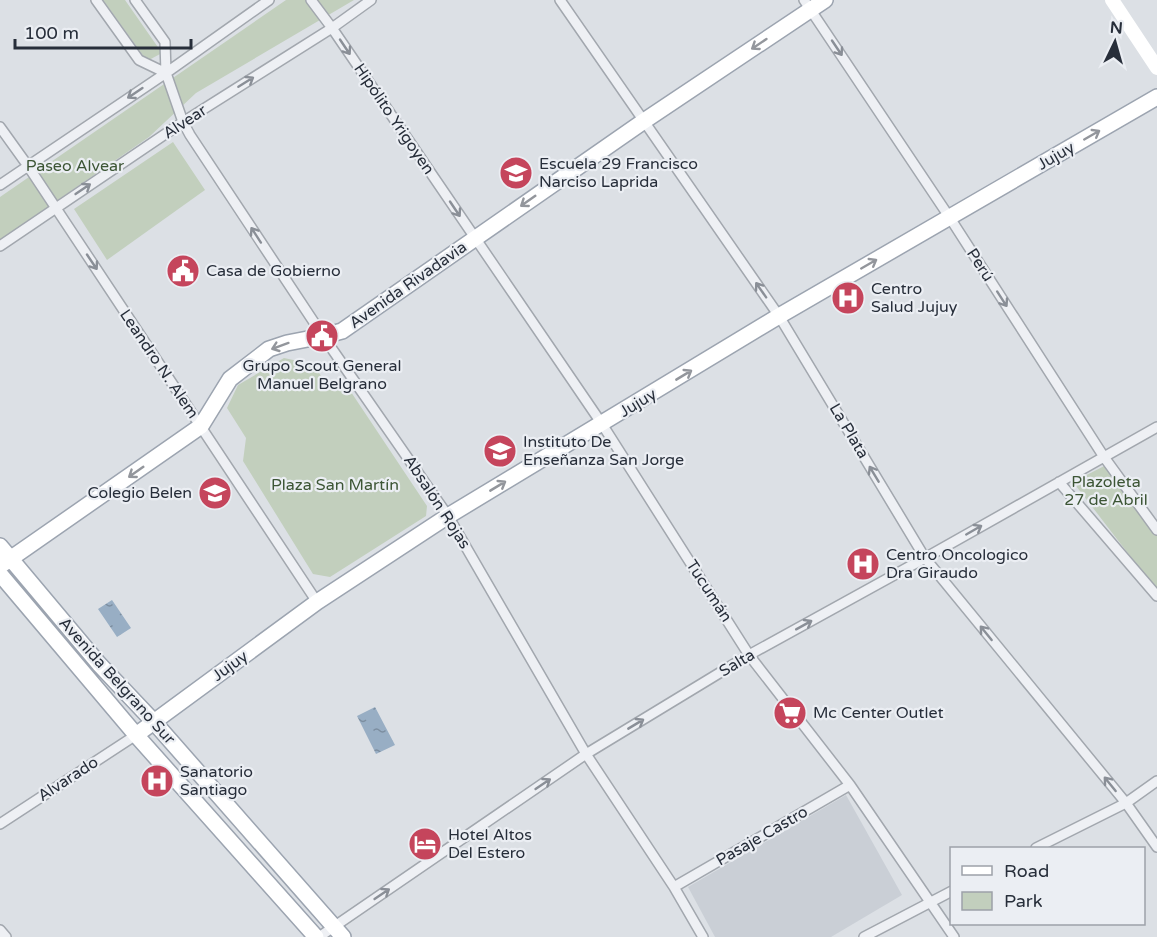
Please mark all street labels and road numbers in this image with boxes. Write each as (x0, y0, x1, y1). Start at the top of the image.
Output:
street label: Hipólito Yrigoyen (349, 60, 439, 178)
street label: Alvear (159, 100, 211, 144)
street label: Jujuy (1034, 137, 1078, 175)
street label: Avenida Rivadavia (345, 237, 471, 333)
street label: Perú (962, 245, 998, 285)
street label: Leandro N. Alem (115, 306, 203, 422)
street label: Jujuy (616, 384, 660, 422)
street label: La Plata (825, 400, 873, 462)
street label: Absalón Rojas (399, 451, 475, 553)
street label: Tucumán (681, 556, 737, 626)
street label: Avenida Belgrano Sur (55, 613, 180, 749)
street label: Salta (716, 645, 758, 681)
street label: Jujuy (208, 646, 252, 686)
street label: Alvarado (34, 752, 102, 806)
street label: Pasaje Castro (713, 802, 811, 870)

